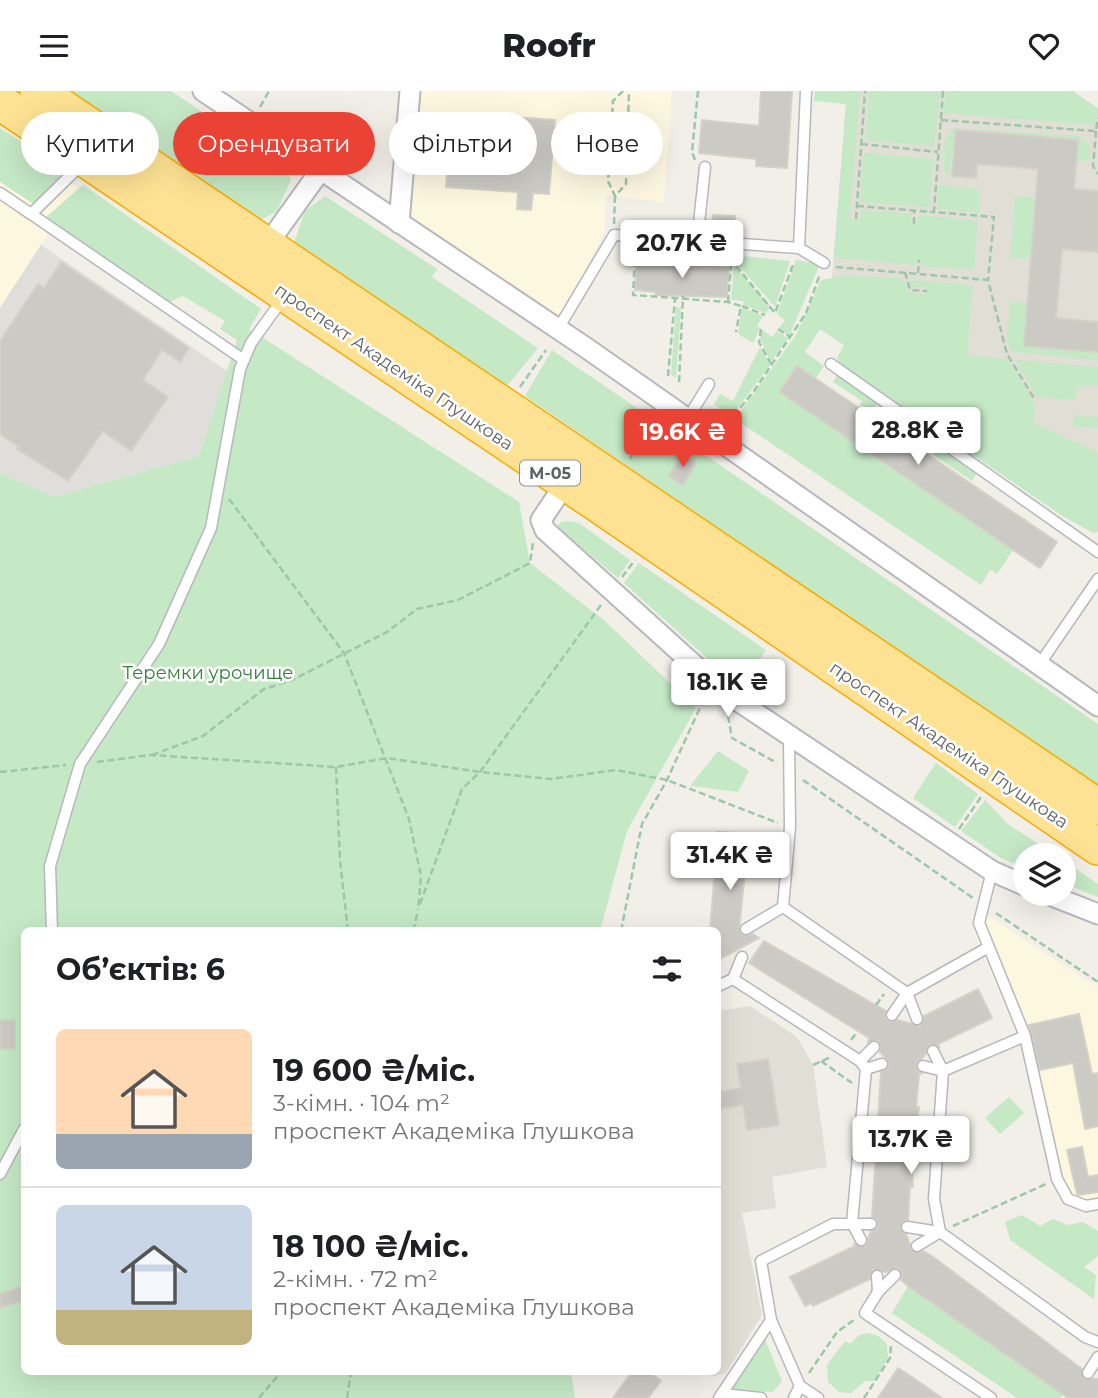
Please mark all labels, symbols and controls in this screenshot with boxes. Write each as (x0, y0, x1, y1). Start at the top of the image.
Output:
text: Roofr (502, 26, 596, 65)
icon: menu (35, 27, 73, 65)
icon: heart (1025, 27, 1063, 65)
chip: Купити (21, 112, 159, 175)
chip: Орендувати (173, 112, 375, 175)
chip: Фільтри (389, 112, 537, 175)
chip: Нове (551, 112, 663, 175)
pin: 20.7K ₴ (617, 221, 747, 280)
text: 20.7K ₴ (636, 229, 728, 257)
street label: проспект Академіка Глушкова (271, 279, 517, 455)
pin: 28.8K ₴ (853, 407, 983, 467)
pin: 19.6K ₴ (618, 409, 748, 469)
text: 28.8K ₴ (872, 416, 964, 444)
text: 19.6K ₴ (640, 418, 726, 446)
road number: М-05 (520, 461, 580, 485)
street label: проспект Академіка Глушкова (826, 657, 1072, 833)
pin: 18.1K ₴ (663, 659, 793, 719)
park label: Теремки урочище (123, 662, 293, 684)
text: 18.1K ₴ (687, 668, 769, 696)
pin: 31.4K ₴ (665, 833, 795, 892)
text: 31.4K ₴ (686, 841, 774, 869)
map controls (1013, 843, 1076, 906)
button: layers (1013, 843, 1076, 906)
icon: filters (648, 950, 686, 988)
text: Об’єктів: 6 (56, 951, 225, 988)
text: 19 600 ₴/міс. (273, 1052, 475, 1089)
icon: home (112, 1057, 196, 1141)
text: 3-кімн. · 104 m² (273, 1089, 450, 1117)
text: проспект Академіка Глушкова (273, 1117, 635, 1145)
pin: 13.7K ₴ (846, 1117, 976, 1176)
text: 13.7K ₴ (868, 1125, 954, 1153)
text: 18 100 ₴/міс. (273, 1228, 469, 1265)
icon: home (112, 1233, 196, 1317)
text: 2-кімн. · 72 m² (273, 1265, 438, 1293)
text: проспект Академіка Глушкова (273, 1293, 635, 1321)

